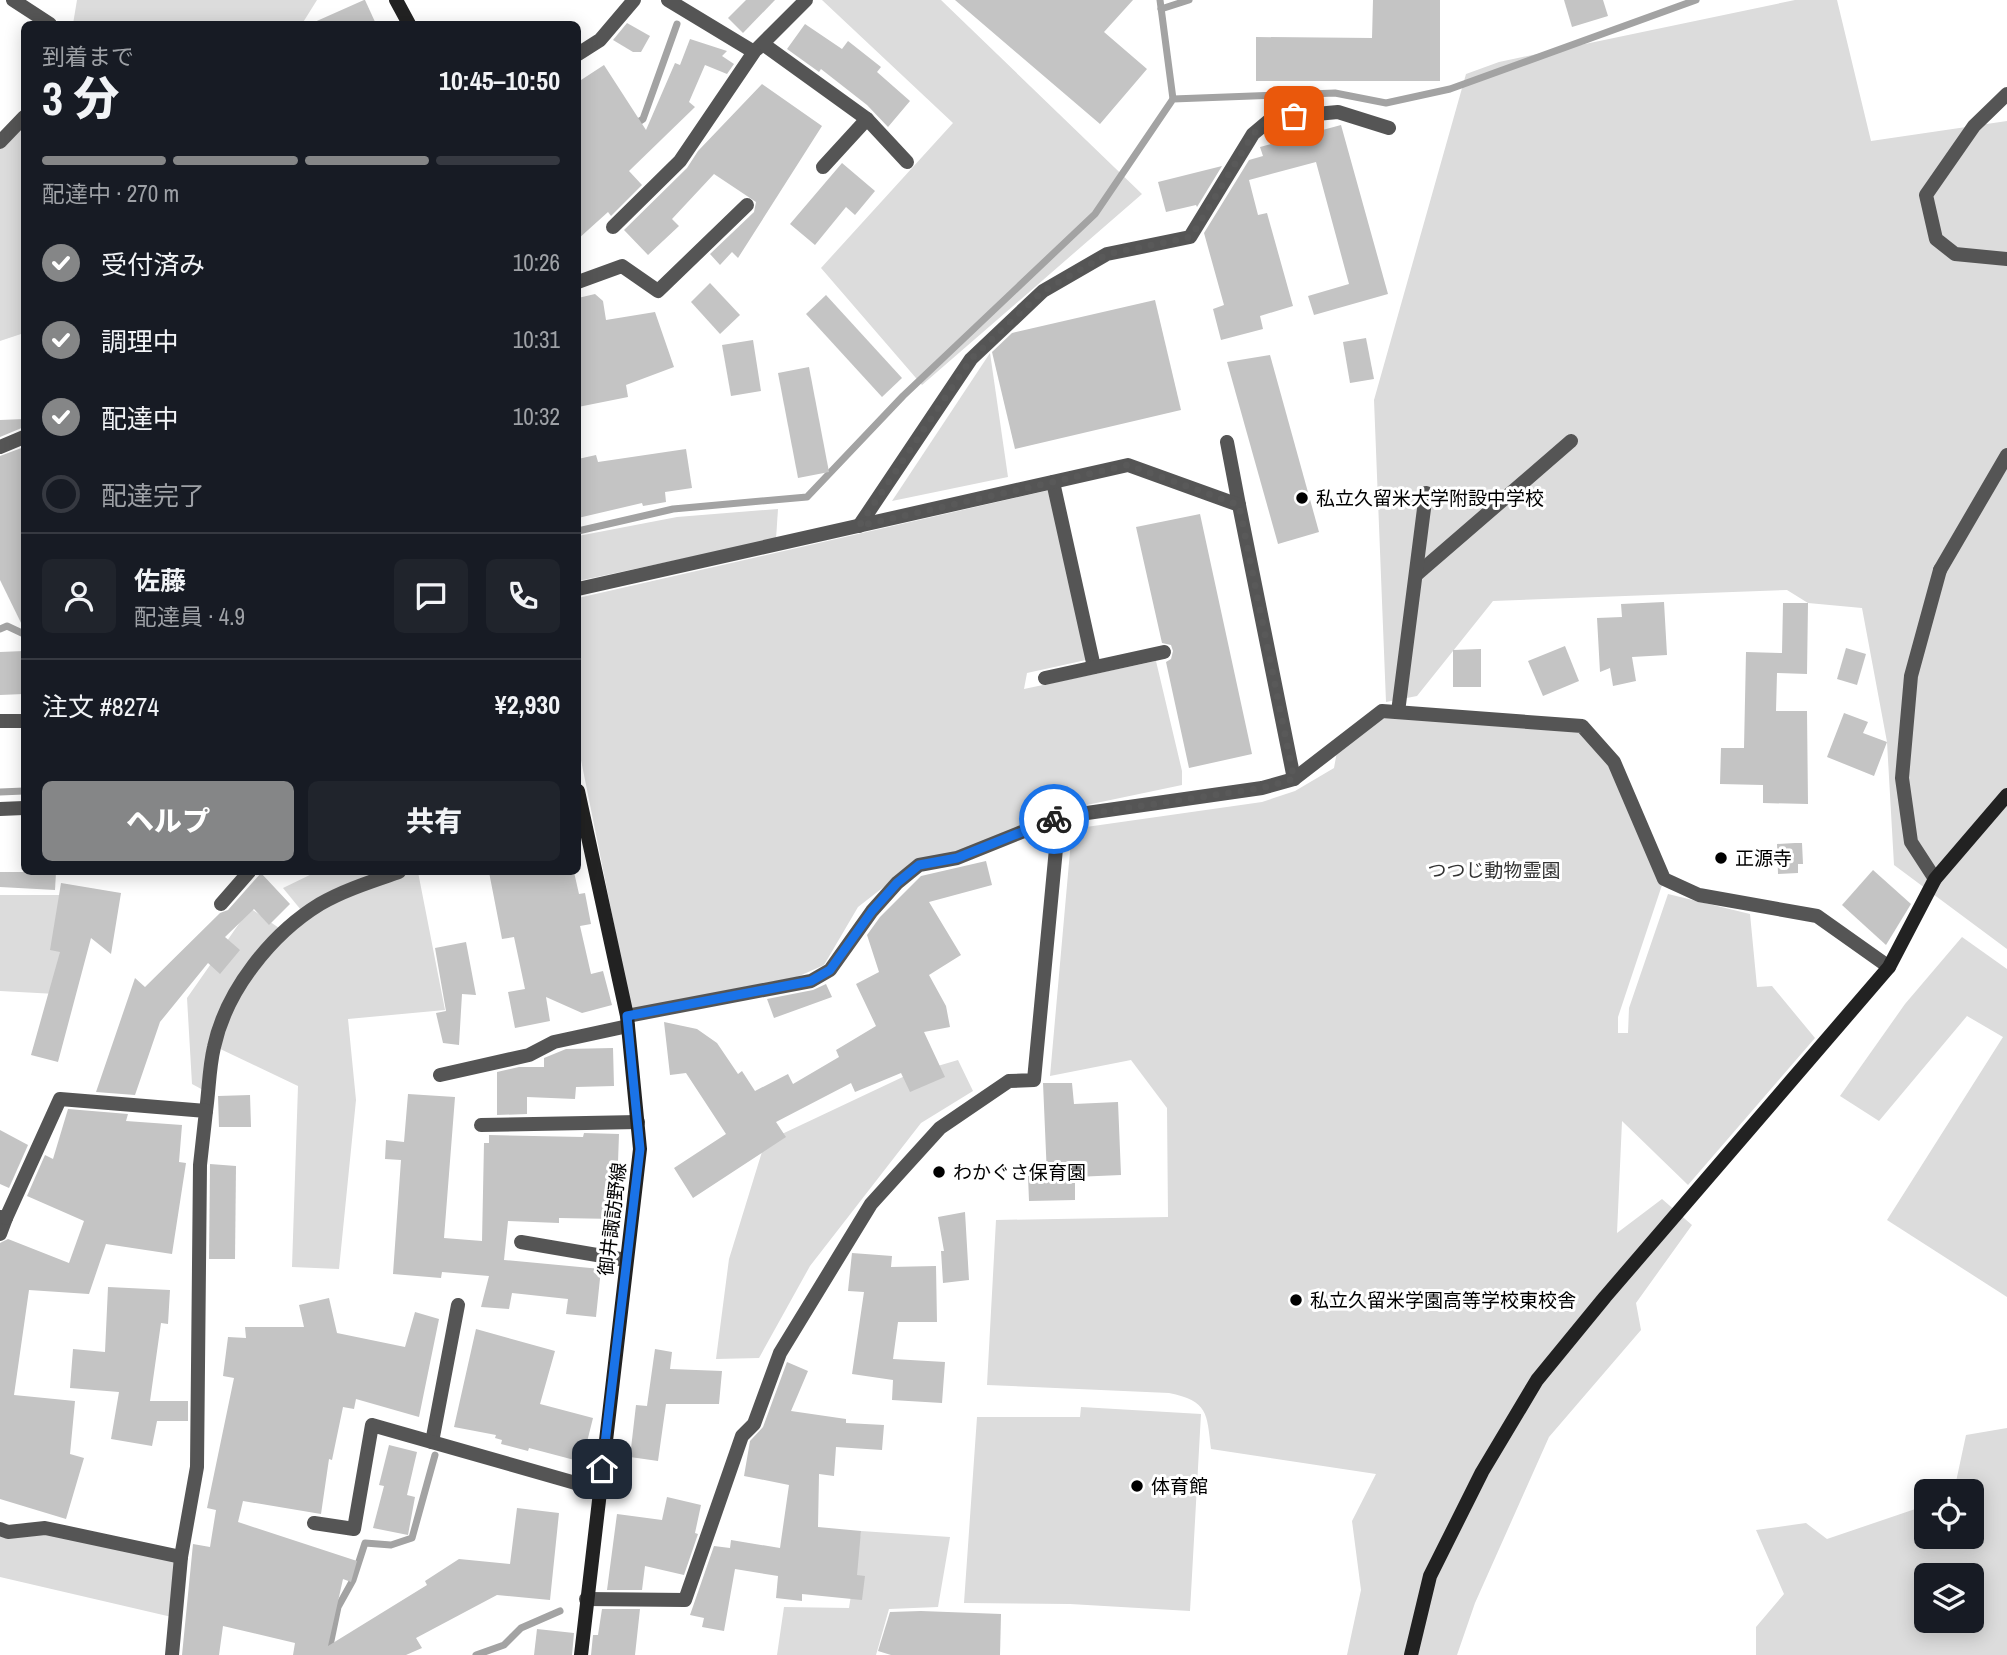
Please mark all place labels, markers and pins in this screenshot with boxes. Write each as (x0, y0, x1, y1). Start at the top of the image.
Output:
pin (1264, 86, 1324, 146)
place label: 私立久留米大学附設中学校 (1316, 485, 1544, 511)
marker: 私立久留米大学附設中学校 (1294, 490, 1310, 506)
place label: 正源寺 (1735, 845, 1792, 871)
marker: 正源寺 (1713, 850, 1729, 866)
place label: わかぐさ保育園 (953, 1159, 1086, 1185)
marker: わかぐさ保育園 (931, 1164, 947, 1180)
place label: 私立久留米学園高等学校東校舎 (1310, 1287, 1576, 1313)
marker: 私立久留米学園高等学校東校舎 (1288, 1292, 1304, 1308)
pin (572, 1439, 632, 1499)
place label: 体育館 (1151, 1473, 1208, 1499)
marker: 体育館 (1129, 1478, 1145, 1494)

